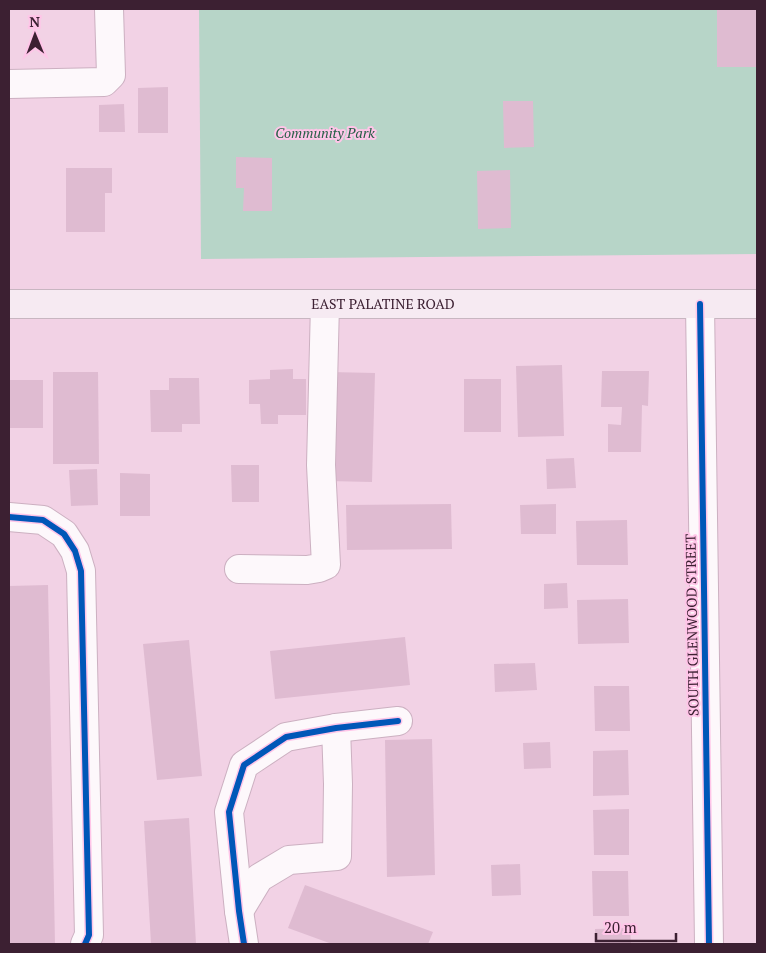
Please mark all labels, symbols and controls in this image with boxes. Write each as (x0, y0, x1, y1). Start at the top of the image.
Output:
north arrow (10, 10, 60, 60)
text: N (29, 12, 41, 31)
park label: Community Park (275, 123, 375, 142)
street label: EAST PALATINE ROAD (311, 294, 455, 313)
street label: SOUTH GLENWOOD STREET (680, 534, 703, 716)
scale bar (596, 910, 676, 942)
text: 20 m (604, 917, 637, 937)

